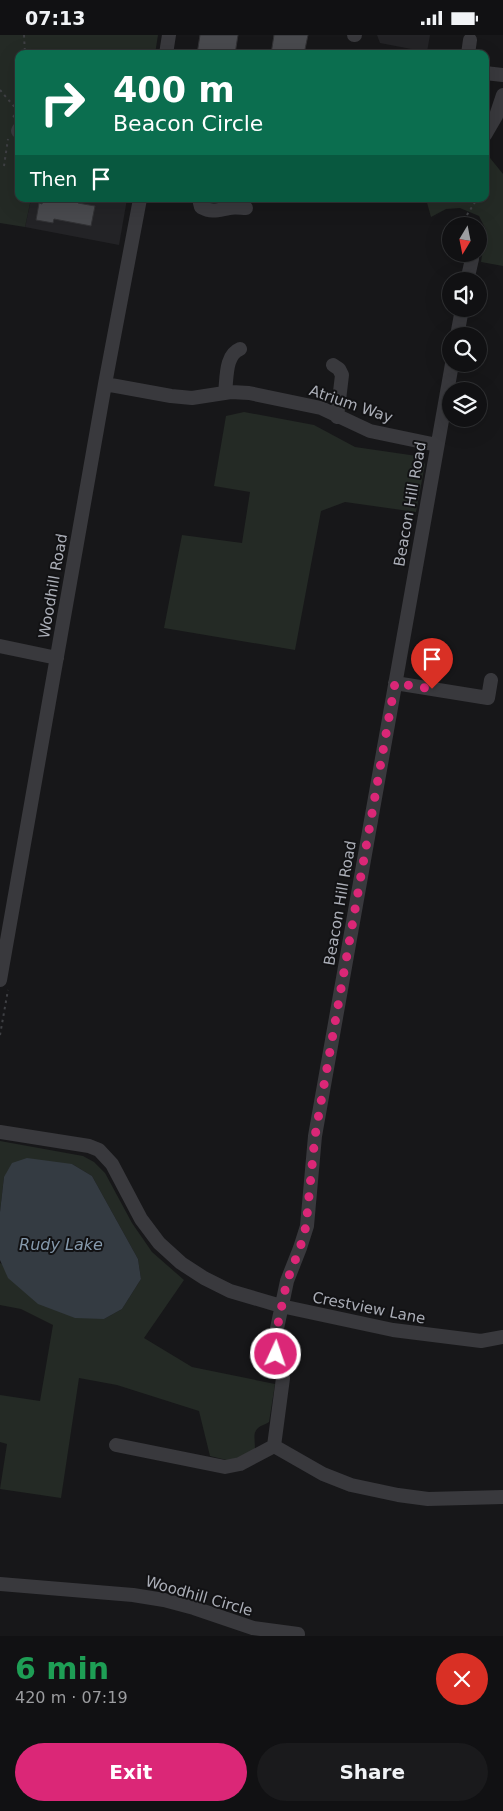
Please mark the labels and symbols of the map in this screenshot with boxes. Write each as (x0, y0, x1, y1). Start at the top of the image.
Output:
north arrow (442, 217, 488, 263)
street label: Atrium Way (307, 381, 395, 427)
street label: Beacon Hill Road (390, 440, 430, 568)
street label: Woodhill Road (35, 532, 71, 640)
pin (411, 638, 453, 689)
street label: Beacon Hill Road (320, 839, 360, 967)
water label: Rudy Lake (19, 1235, 103, 1254)
street label: Crestview Lane (311, 1288, 427, 1328)
position arrow (249, 1327, 301, 1379)
street label: Woodhill Circle (143, 1572, 255, 1620)

